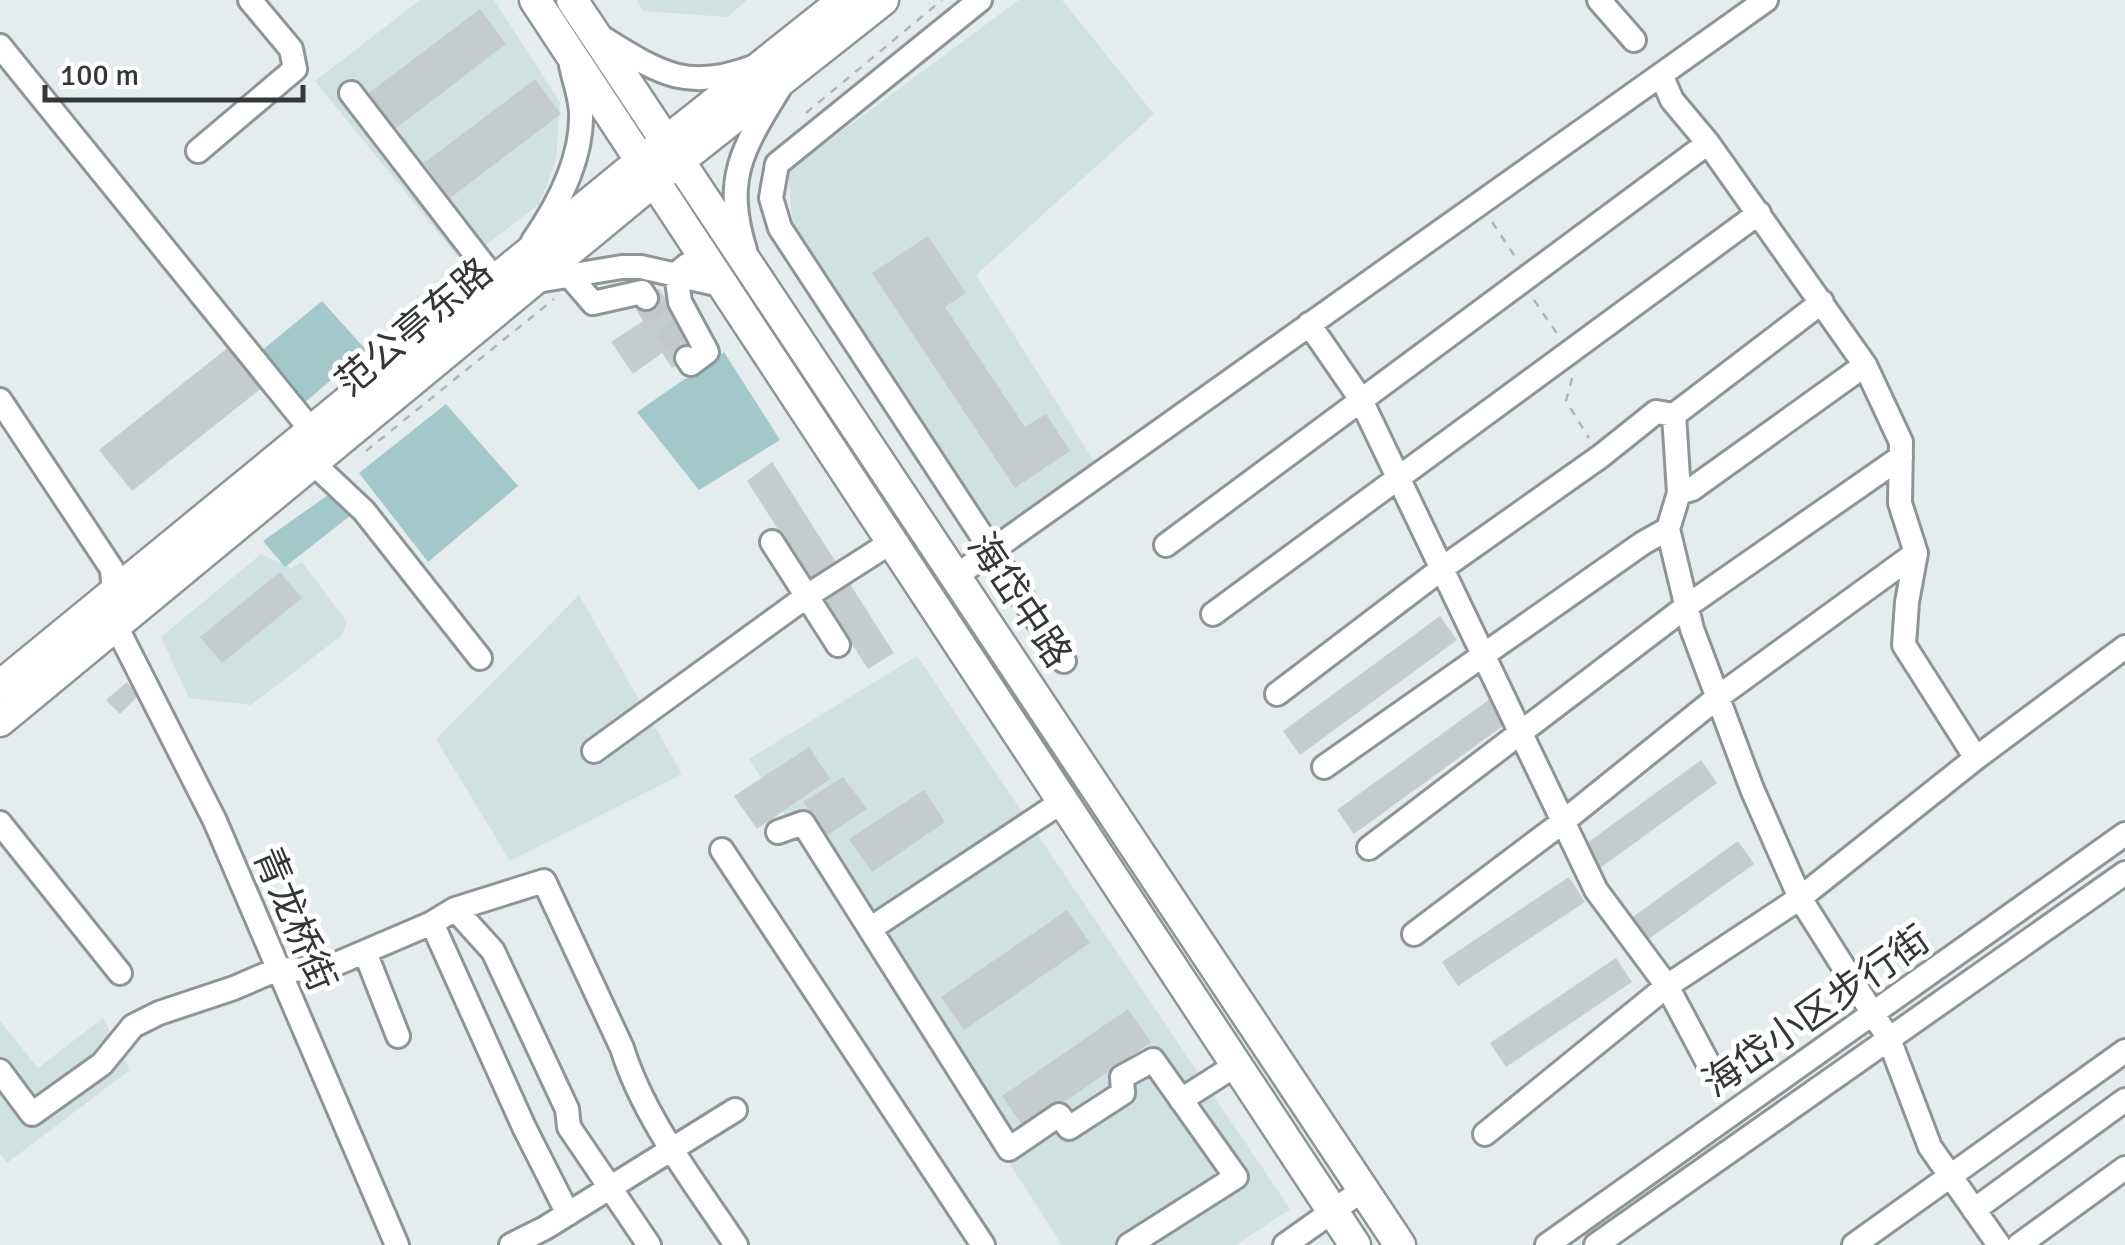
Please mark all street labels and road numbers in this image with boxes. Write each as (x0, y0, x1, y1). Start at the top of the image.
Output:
street label: 范公亭东路 (326, 248, 502, 406)
street label: 海岱中路 (958, 524, 1082, 676)
street label: 青龙桥街 (243, 840, 346, 998)
street label: 海岱小区步行街 (1694, 916, 1939, 1107)

